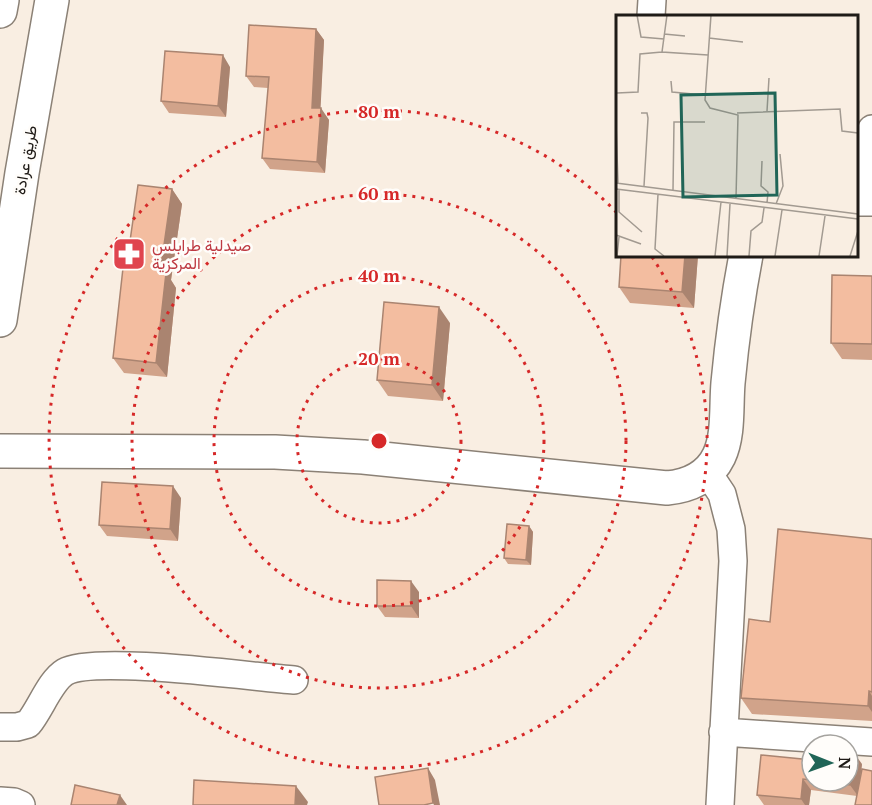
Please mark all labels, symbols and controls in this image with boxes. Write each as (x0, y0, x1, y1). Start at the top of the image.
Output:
inset map (616, 15, 857, 256)
text: 80 m (358, 99, 400, 123)
street label: طريق عرادة (8, 124, 42, 196)
text: 60 m (358, 181, 400, 205)
place label: صيدلية طرابلس المركزية (152, 234, 251, 274)
pharmacy icon: صيدلية طرابلس المركزية (111, 236, 147, 272)
text: 40 m (358, 263, 400, 287)
text: 20 m (358, 346, 400, 370)
centre of rings (369, 431, 389, 451)
north arrow (800, 733, 860, 793)
text: N (834, 757, 856, 770)

